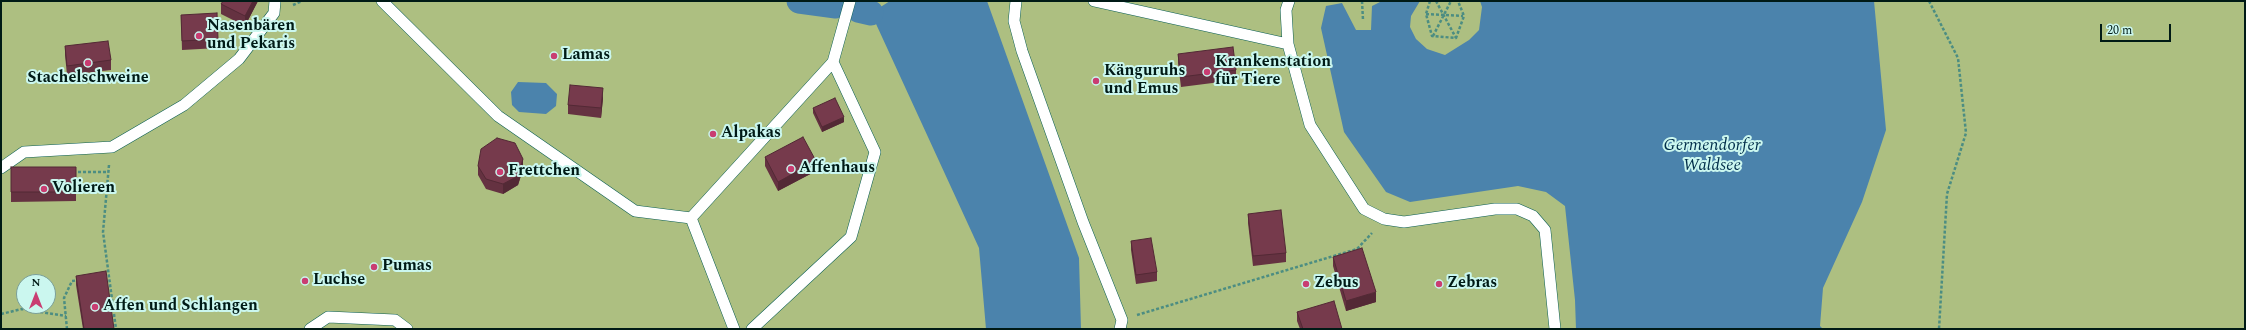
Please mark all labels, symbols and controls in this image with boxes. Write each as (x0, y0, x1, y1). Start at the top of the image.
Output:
scale bar (2102, 16, 2173, 42)
place label: Nasenbären und Pekaris (207, 17, 295, 55)
text: 20 m (2107, 21, 2132, 40)
marker: Nasenbären und Pekaris (194, 31, 204, 41)
place label: Lamas (562, 46, 610, 66)
marker: Lamas (549, 51, 559, 61)
place label: Krankenstation für Tiere (1215, 53, 1331, 91)
marker: Stachelschweine (83, 58, 93, 68)
place label: Känguruhs und Emus (1104, 62, 1185, 100)
marker: Krankenstation für Tiere (1202, 67, 1212, 77)
place label: Stachelschweine (27, 69, 149, 89)
marker: Känguruhs und Emus (1091, 76, 1101, 86)
place label: Alpakas (721, 124, 781, 144)
marker: Alpakas (708, 129, 718, 139)
water label: Germendorfer Waldsee (1663, 137, 1761, 177)
place label: Affenhaus (799, 159, 875, 179)
place label: Frettchen (508, 162, 580, 182)
marker: Affenhaus (786, 164, 796, 174)
marker: Frettchen (495, 167, 505, 177)
place label: Volieren (52, 179, 115, 199)
marker: Volieren (39, 184, 49, 194)
place label: Pumas (382, 257, 432, 277)
marker: Pumas (369, 262, 379, 272)
place label: Luchse (313, 271, 365, 291)
north arrow (16, 274, 56, 314)
text: N (32, 274, 40, 291)
place label: Zebus (1314, 274, 1359, 294)
place label: Zebras (1447, 274, 1497, 294)
marker: Luchse (300, 276, 310, 286)
marker: Zebus (1301, 279, 1311, 289)
marker: Zebras (1434, 279, 1444, 289)
place label: Affen und Schlangen (103, 297, 258, 317)
marker: Affen und Schlangen (90, 302, 100, 312)

